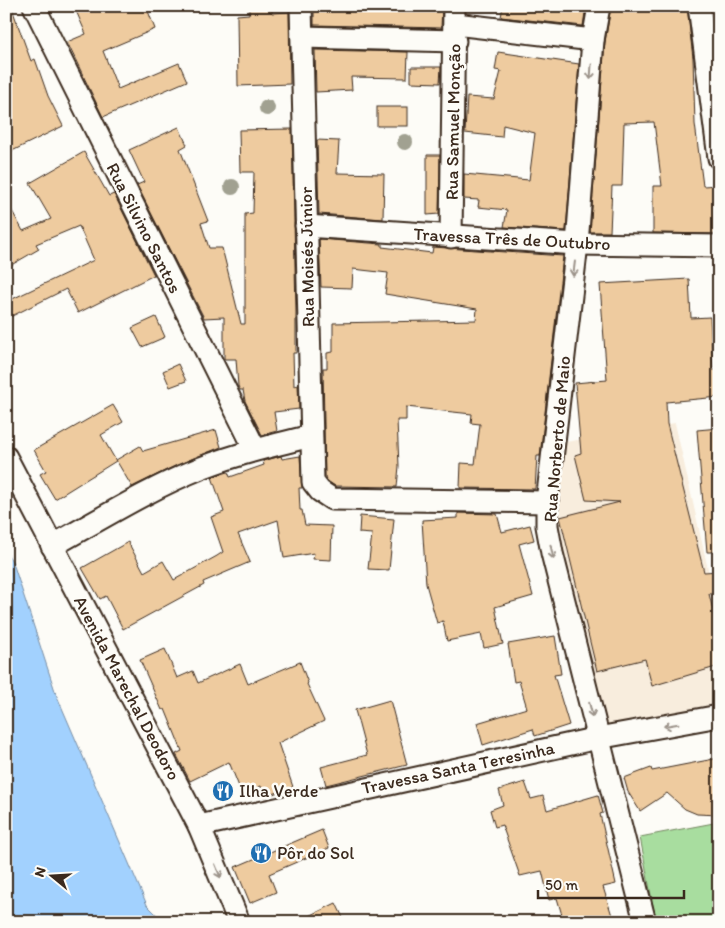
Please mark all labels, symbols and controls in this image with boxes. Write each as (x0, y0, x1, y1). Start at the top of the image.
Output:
street label: Rua Samuel Monção (441, 44, 465, 200)
one-way arrow (586, 64, 596, 80)
street label: Rua Silvino Santos (102, 159, 186, 297)
street label: Rua Moisés Júnior (295, 186, 319, 327)
street label: Travessa Três de Outubro (413, 223, 611, 255)
one-way arrow (569, 260, 579, 276)
street label: Rua Norberto de Maio (539, 355, 575, 523)
one-way arrow (548, 543, 557, 559)
street label: Avenida Marechal Deodoro (69, 592, 185, 784)
one-way arrow (587, 701, 596, 717)
one-way arrow (663, 720, 679, 730)
street label: Travessa Santa Teresinha (359, 737, 557, 799)
restaurant icon: Ilha Verde (211, 779, 235, 803)
place label: Ilha Verde (239, 780, 318, 802)
restaurant icon: Pôr do Sol (249, 841, 273, 865)
place label: Pôr do Sol (277, 842, 354, 864)
north arrow (28, 850, 78, 900)
one-way arrow (214, 863, 223, 878)
text: N (31, 865, 50, 879)
scale bar (538, 868, 684, 900)
text: 50 m (545, 876, 578, 894)

